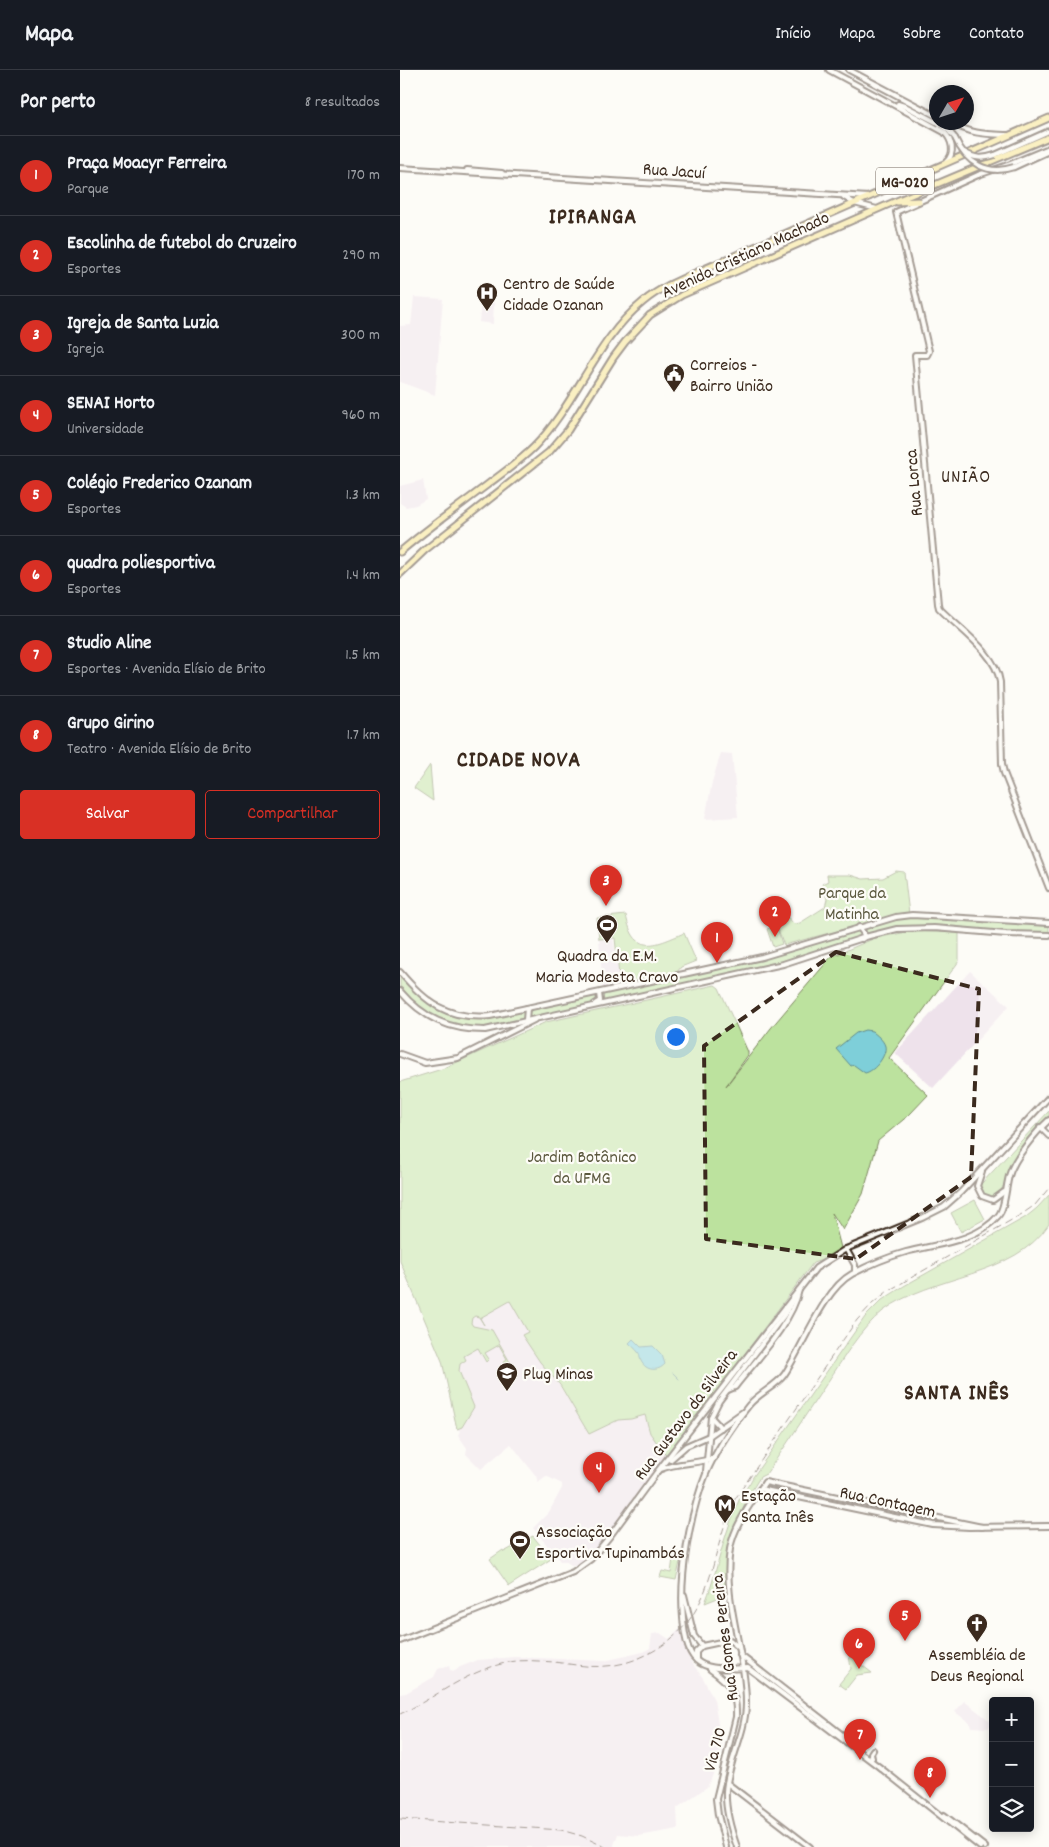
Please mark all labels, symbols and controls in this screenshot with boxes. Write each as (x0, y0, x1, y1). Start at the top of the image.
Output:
text: Mapa (25, 18, 73, 52)
text: Início (775, 22, 811, 47)
text: Mapa (839, 22, 875, 47)
text: Sobre (903, 22, 941, 47)
text: Contato (969, 22, 1024, 47)
north arrow (929, 85, 974, 130)
text: Por perto (20, 88, 95, 118)
text: 8 resultados (305, 91, 380, 114)
text: Praça Moacyr Ferreira (67, 151, 226, 178)
street label: Rua Jacuí (642, 158, 707, 187)
text: 1 (34, 164, 38, 187)
text: 170 m (347, 164, 380, 187)
road number: MG-020 (876, 168, 934, 194)
text: Parque (67, 178, 109, 201)
district label: IPIRANGA (549, 203, 637, 234)
street label: Avenida Cristiano Machado (658, 206, 834, 306)
text: Escolinha de futebol do Cruzeiro (67, 231, 297, 258)
text: 2 (33, 244, 40, 267)
text: 290 m (342, 244, 380, 267)
text: Esportes (67, 258, 121, 281)
place label: Centro de Saúde Cidade Ozanan (503, 273, 615, 319)
hospital icon: Centro de Saúde Cidade Ozanan (475, 281, 499, 312)
text: Igreja de Santa Luzia (67, 311, 218, 338)
text: 3 (32, 324, 40, 347)
text: 300 m (341, 324, 380, 347)
text: Igreja (67, 338, 104, 361)
place label: Correios - Bairro União (690, 354, 773, 400)
public building icon: Correios - Bairro União (662, 362, 686, 393)
text: SENAI Horto (67, 391, 155, 418)
text: 4 (33, 404, 39, 427)
text: 960 m (341, 404, 380, 427)
text: Universidade (67, 418, 144, 441)
street label: Rua Lorca (900, 448, 931, 517)
district label: UNIÃO (941, 465, 991, 492)
text: Colégio Frederico Ozanam (67, 471, 252, 498)
text: 5 (32, 484, 40, 507)
text: 1.3 km (346, 484, 380, 507)
text: Esportes (67, 498, 121, 521)
text: quadra poliesportiva (67, 551, 215, 578)
text: 6 (32, 564, 40, 587)
text: 1.4 km (346, 564, 380, 587)
text: Esportes (67, 578, 121, 601)
text: Studio Aline (67, 631, 151, 658)
text: 7 (33, 644, 39, 667)
text: 1.5 km (345, 644, 380, 667)
text: Esportes · Avenida Elísio de Brito (67, 658, 266, 681)
text: Grupo Girino (67, 711, 154, 738)
text: 8 (33, 724, 39, 747)
text: 1.7 km (346, 724, 380, 747)
text: Teatro · Avenida Elísio de Brito (67, 738, 251, 761)
district label: CIDADE NOVA (457, 746, 581, 777)
button: Salvar (20, 790, 195, 839)
button: Compartilhar (205, 790, 380, 839)
pin: 3 (590, 865, 622, 906)
park label: Parque da Matinha (818, 882, 887, 928)
pin: 2 (759, 896, 791, 937)
sports icon: Quadra da E.M. Maria Modesta Cravo (595, 913, 619, 944)
pin: 1 (701, 922, 733, 963)
place label: Quadra da E.M. Maria Modesta Cravo (536, 945, 678, 991)
your location (663, 1024, 689, 1050)
park label: Jardim Botânico da UFMG (528, 1146, 636, 1192)
street label: Rua Gustavo da Silveira (629, 1344, 745, 1486)
school or university icon: Plug Minas (495, 1361, 519, 1392)
place label: Plug Minas (523, 1363, 593, 1388)
district label: SANTA INÊS (904, 1379, 1010, 1410)
pin: 4 (583, 1452, 615, 1493)
street label: Rua Contagem (837, 1481, 938, 1526)
place label: Estação Santa Inês (741, 1485, 814, 1531)
metro station icon: Estação Santa Inês (713, 1493, 737, 1524)
place label: Associação Esportiva Tupinambás (536, 1521, 685, 1567)
sports icon: Associação Esportiva Tupinambás (508, 1529, 532, 1560)
street label: Rua Gomes Pereira (706, 1572, 747, 1702)
pin: 5 (889, 1600, 921, 1641)
church icon: Assembléia de Deus Regional (965, 1612, 989, 1643)
pin: 6 (843, 1628, 875, 1669)
place label: Assembléia de Deus Regional (928, 1644, 1026, 1690)
map controls (989, 1697, 1034, 1832)
button: + (989, 1697, 1034, 1742)
pin: 7 (844, 1719, 876, 1760)
street label: Via 710 (698, 1725, 734, 1775)
button: − (989, 1742, 1034, 1787)
pin: 8 (914, 1757, 946, 1798)
button: layers (989, 1787, 1034, 1832)

